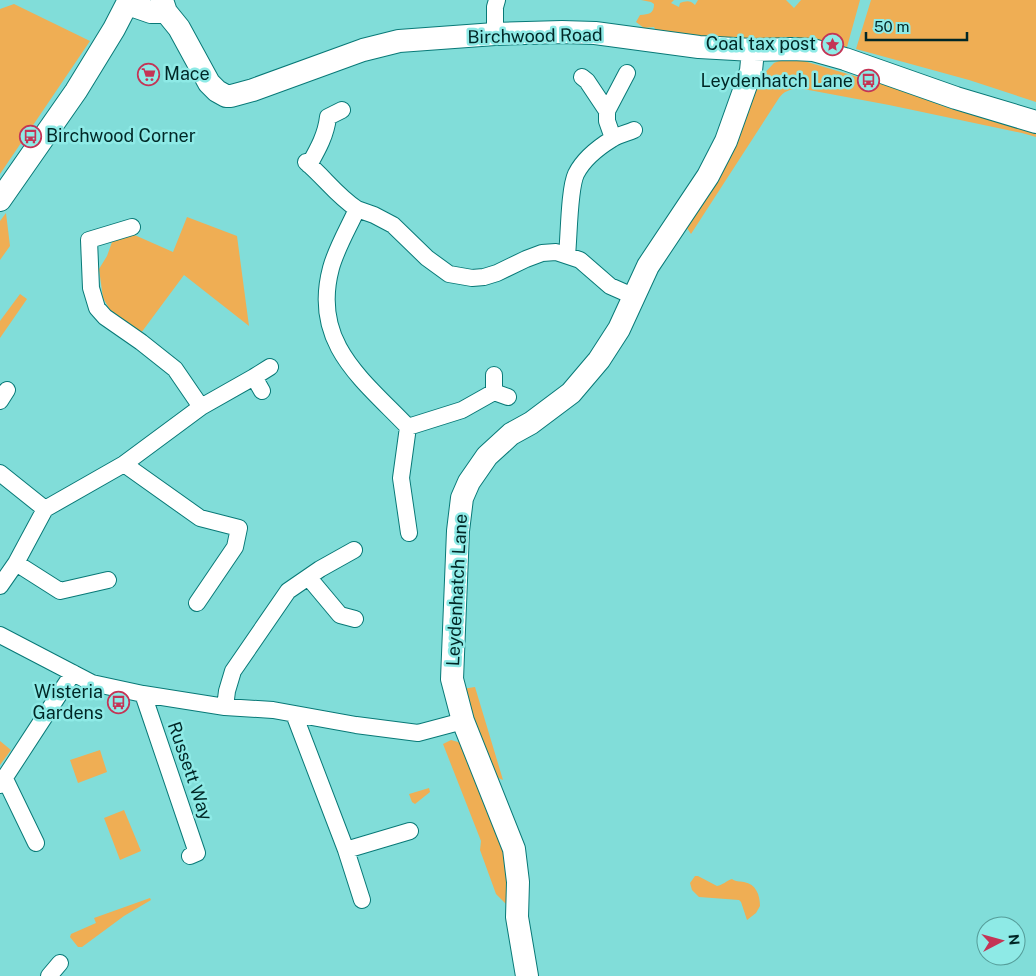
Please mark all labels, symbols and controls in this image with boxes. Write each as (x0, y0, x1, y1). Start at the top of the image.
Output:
scale bar (866, 10, 967, 42)
text: 50 m (874, 18, 909, 35)
street label: Birchwood Road (467, 24, 603, 47)
place icon: Coal tax post (820, 32, 844, 56)
place label: Coal tax post (706, 33, 816, 54)
supermarket icon: Mace (136, 62, 160, 86)
place label: Mace (164, 63, 210, 84)
bus stop icon: Leydenhatch Lane (857, 69, 881, 93)
place label: Leydenhatch Lane (700, 70, 853, 91)
bus stop icon: Birchwood Corner (18, 124, 42, 148)
place label: Birchwood Corner (46, 125, 196, 146)
street label: Leydenhatch Lane (442, 513, 471, 667)
place label: Wisteria Gardens (33, 681, 103, 723)
bus stop icon: Wisteria Gardens (107, 690, 131, 714)
street label: Russett Way (164, 719, 217, 823)
north arrow (976, 916, 1026, 966)
text: N (1005, 933, 1022, 946)

